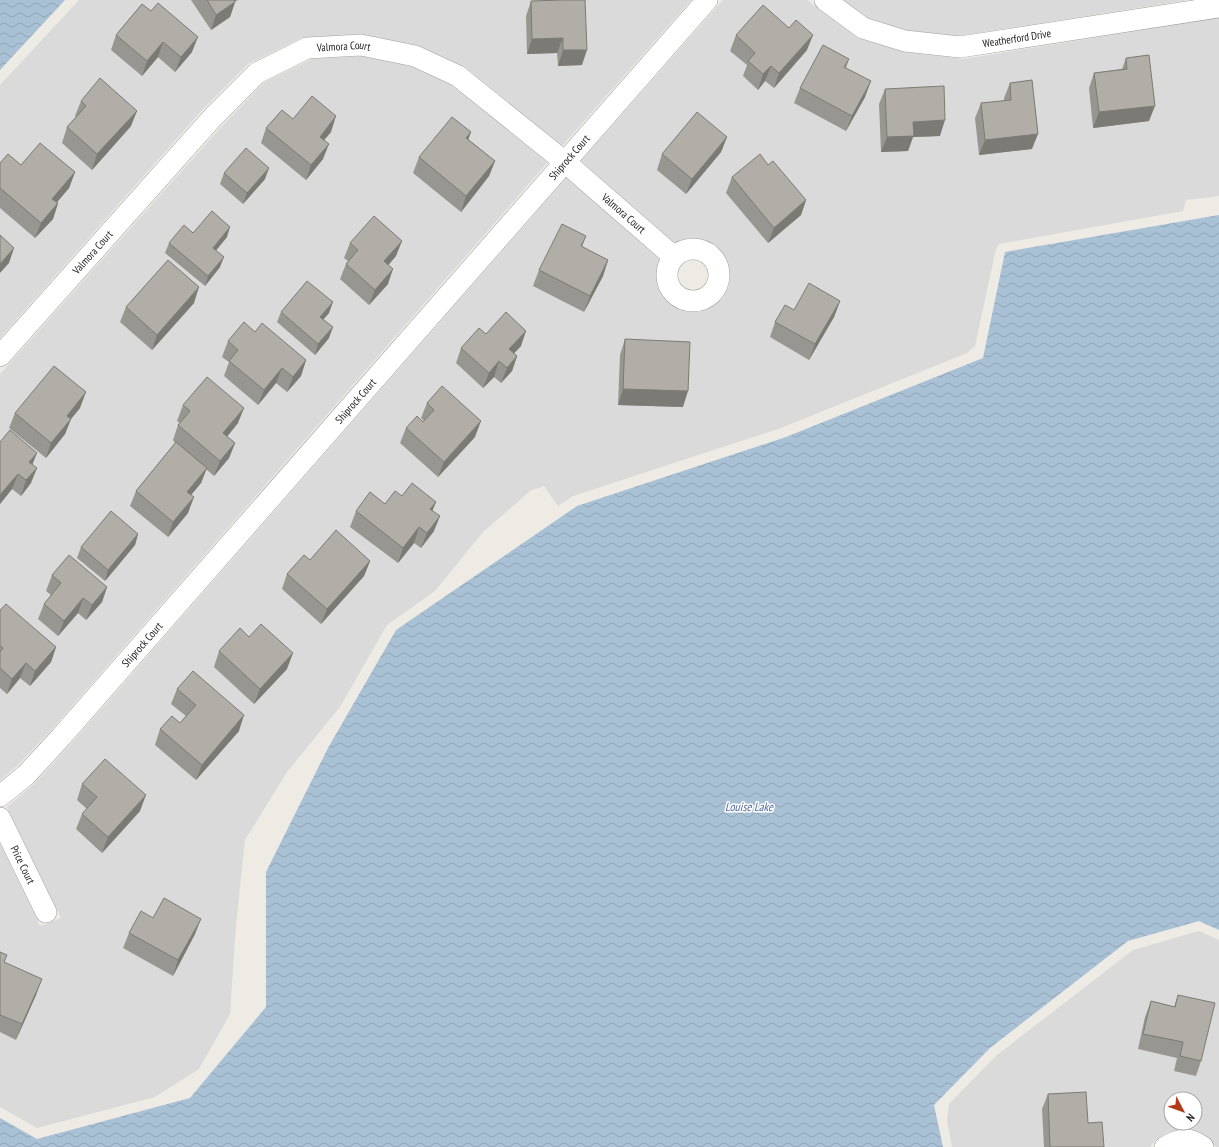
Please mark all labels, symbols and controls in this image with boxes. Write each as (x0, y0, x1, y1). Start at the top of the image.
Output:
street label: Weatherford Drive (982, 26, 1052, 50)
street label: Valmora Court (315, 38, 372, 55)
street label: Shiprock Court (546, 132, 593, 183)
street label: Valmora Court (598, 189, 649, 236)
street label: Valmora Court (69, 227, 116, 278)
street label: Shiprock Court (332, 375, 379, 426)
street label: Shiprock Court (118, 619, 166, 670)
water label: Louise Lake (725, 799, 774, 814)
street label: Price Court (7, 843, 38, 886)
north arrow (1163, 1091, 1203, 1131)
text: N (1183, 1111, 1198, 1124)

